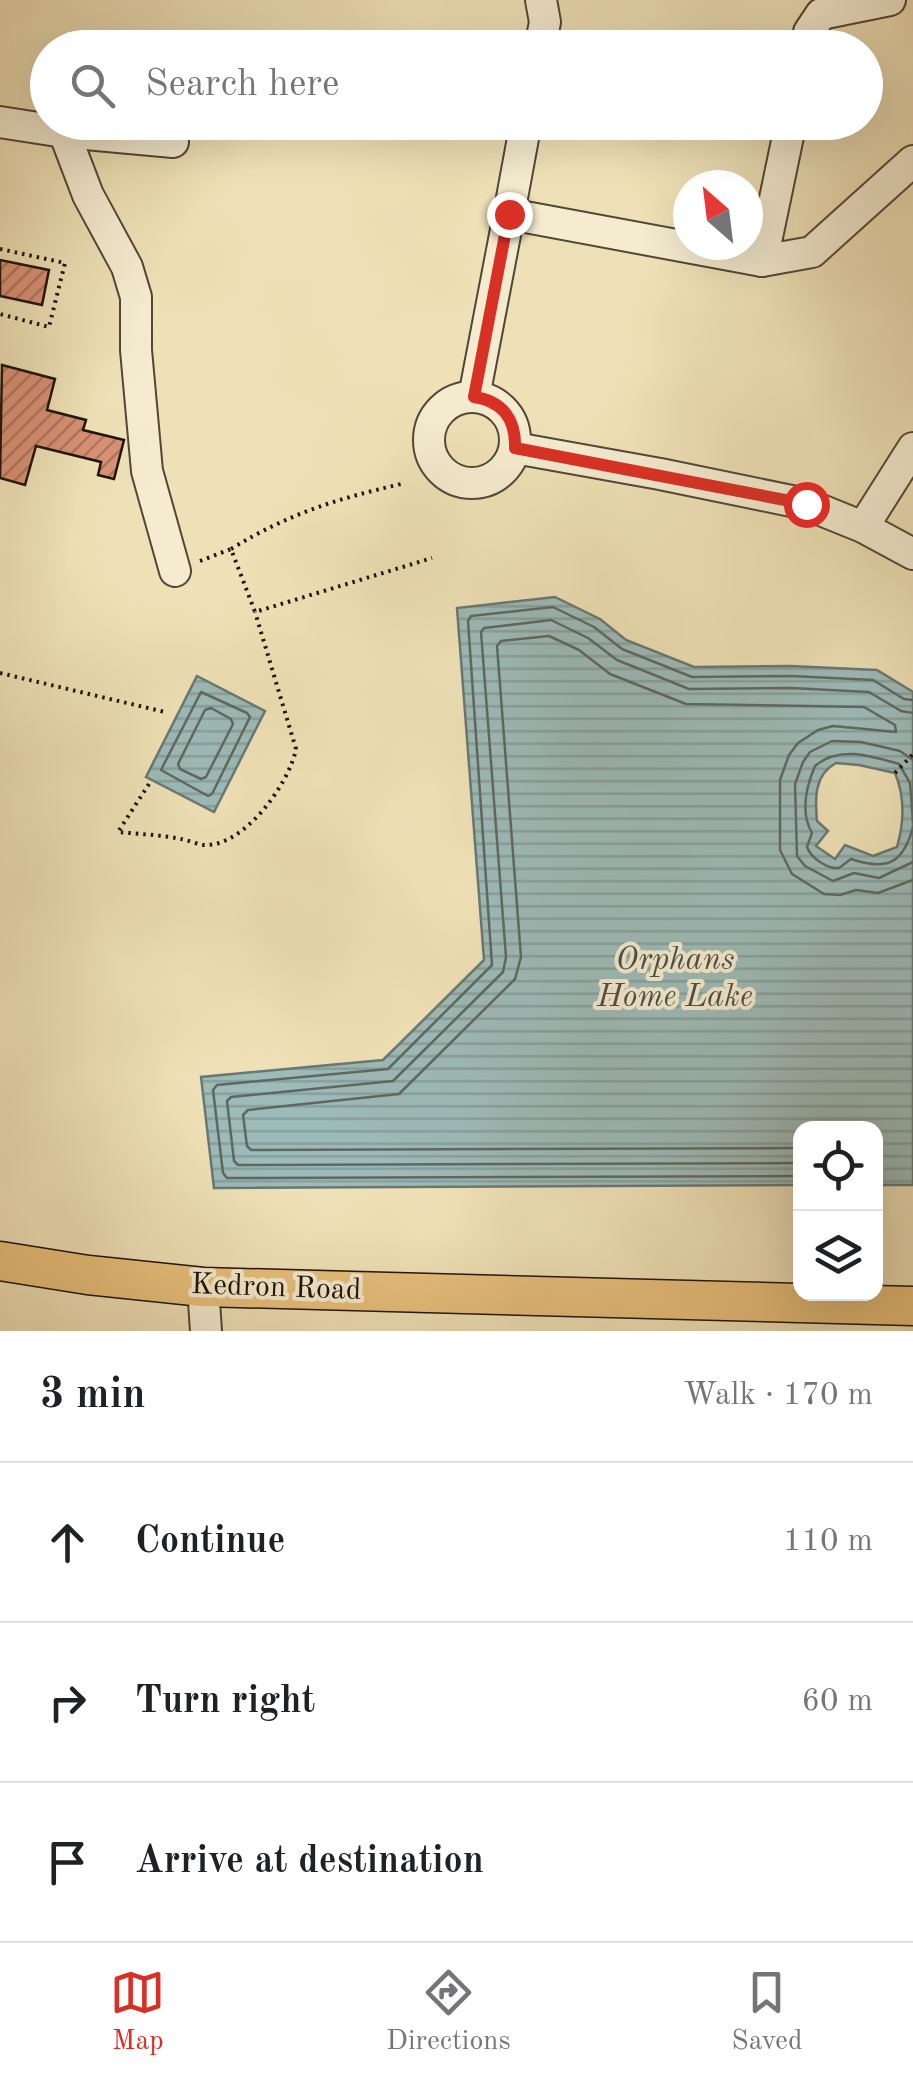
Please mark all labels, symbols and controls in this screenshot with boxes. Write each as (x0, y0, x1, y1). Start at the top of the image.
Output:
search box (30, 30, 883, 140)
icon: search (65, 58, 120, 113)
text: Search here (145, 66, 340, 104)
north arrow (673, 170, 763, 260)
route end (487, 192, 533, 238)
route start (784, 482, 830, 528)
water label: Orphans Home Lake (596, 945, 753, 1014)
map controls (793, 1121, 883, 1301)
button: locate (793, 1121, 883, 1211)
button: layers (793, 1211, 883, 1301)
street label: Kedron Road (190, 1270, 362, 1306)
text: 3 min (40, 1375, 146, 1417)
text: Walk · 170 m (683, 1380, 873, 1412)
icon: ahead (40, 1515, 95, 1570)
text: Continue (135, 1523, 285, 1561)
text: 110 m (783, 1526, 873, 1558)
icon: right (40, 1675, 95, 1730)
text: Turn right (135, 1683, 315, 1721)
text: 60 m (802, 1686, 873, 1718)
icon: arrive (40, 1835, 95, 1890)
text: Arrive at destination (135, 1843, 484, 1881)
tab: Map (110, 1965, 165, 2060)
tab: Directions (386, 1965, 511, 2060)
tab: Saved (731, 1965, 803, 2060)

